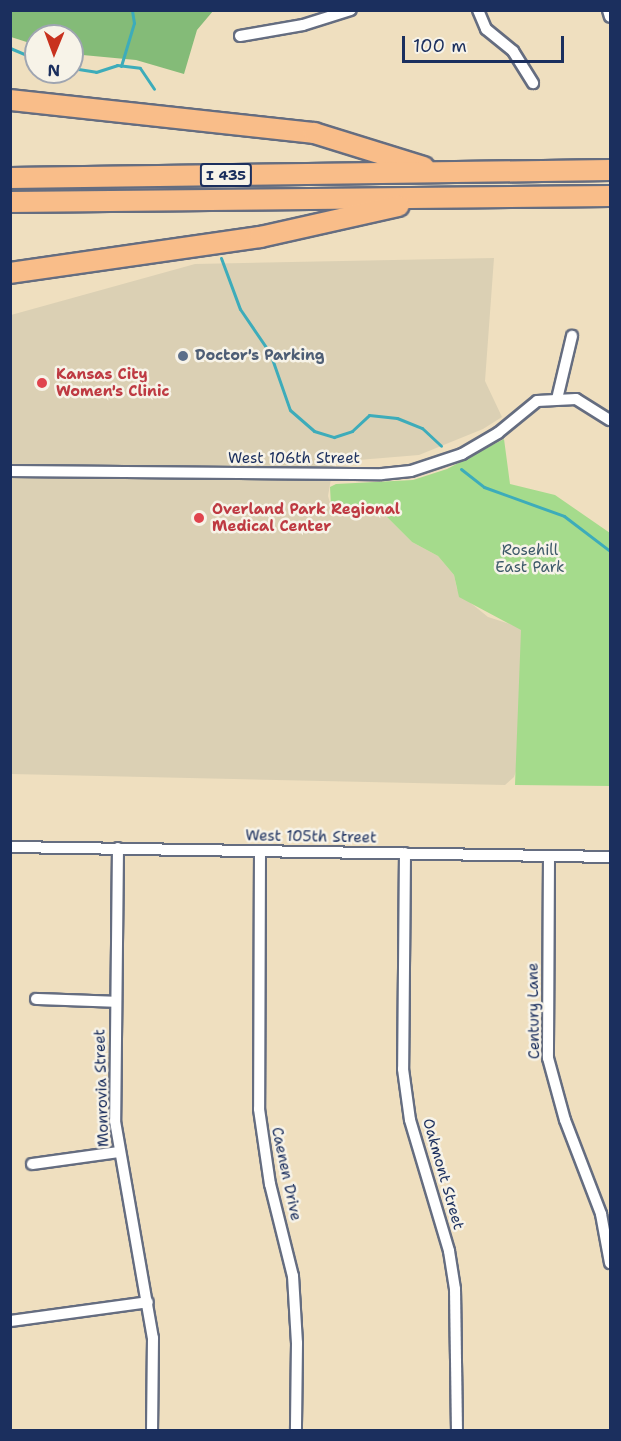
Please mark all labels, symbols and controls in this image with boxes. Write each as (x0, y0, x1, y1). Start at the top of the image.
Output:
north arrow (24, 24, 84, 84)
scale bar (405, 24, 567, 62)
text: 100 m (413, 34, 467, 58)
text: N (47, 60, 60, 81)
road number: I 435 (199, 164, 253, 186)
place label: Doctor's Parking (195, 347, 325, 365)
marker: Doctor's Parking (176, 349, 190, 363)
place label: Kansas City Women's Clinic (56, 365, 169, 400)
marker: Kansas City Women's Clinic (33, 374, 51, 392)
street label: West 106th Street (228, 450, 360, 468)
place label: Overland Park Regional Medical Center (212, 500, 400, 535)
marker: Overland Park Regional Medical Center (190, 509, 208, 527)
park label: Rosehill East Park (495, 541, 565, 576)
street label: West 105th Street (245, 827, 377, 847)
street label: Century Lane (524, 963, 544, 1059)
street label: Monrovia Street (91, 1029, 113, 1147)
street label: Oakmont Street (418, 1116, 468, 1232)
street label: Caenen Drive (267, 1126, 305, 1222)

